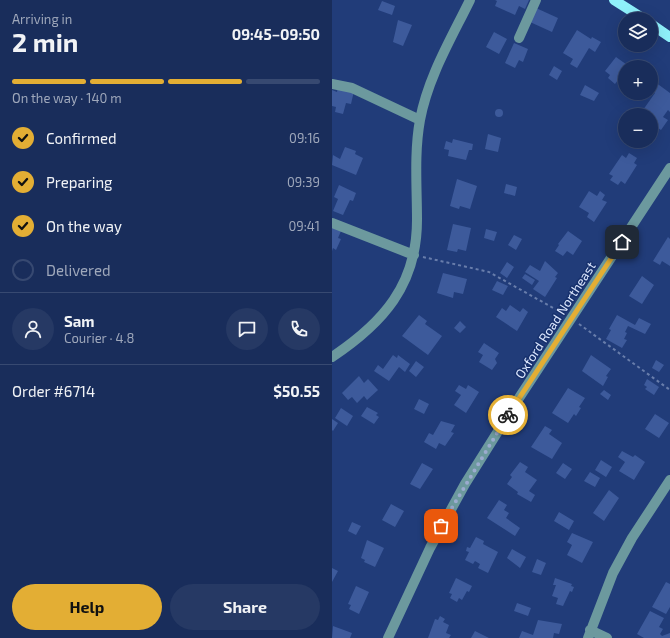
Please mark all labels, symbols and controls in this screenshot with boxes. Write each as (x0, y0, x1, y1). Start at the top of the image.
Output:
text: Arriving in (12, 11, 72, 27)
map controls (618, 12, 658, 148)
button: layers (618, 12, 658, 52)
text: 09:45–09:50 (232, 25, 320, 43)
text: 2 min (12, 26, 78, 57)
button: + (618, 60, 658, 100)
text: On the way · 140 m (12, 90, 122, 106)
button: − (618, 108, 658, 148)
icon: check (12, 127, 34, 149)
text: Confirmed (46, 129, 117, 147)
text: 09:16 (289, 130, 320, 146)
icon: check (12, 171, 34, 193)
text: Preparing (46, 173, 112, 191)
text: 09:39 (287, 174, 320, 190)
icon: check (12, 215, 34, 237)
text: On the way (46, 217, 122, 235)
text: 09:41 (288, 218, 320, 234)
pin (605, 225, 639, 259)
icon: home (611, 231, 633, 253)
street label: Oxford Road Northeast (511, 259, 599, 381)
text: Delivered (46, 261, 111, 279)
button: person (12, 308, 54, 350)
button: chat (226, 308, 268, 350)
button: phone (278, 308, 320, 350)
text: Sam (64, 312, 95, 330)
text: Courier · 4.8 (64, 330, 134, 346)
text: Order #6714 (12, 382, 95, 400)
text: $50.55 (273, 382, 320, 400)
courier (488, 395, 528, 435)
icon: bike (497, 404, 519, 426)
pin (424, 509, 458, 543)
icon: bag (430, 515, 452, 537)
button: Help (12, 584, 162, 630)
button: Share (170, 584, 320, 630)

